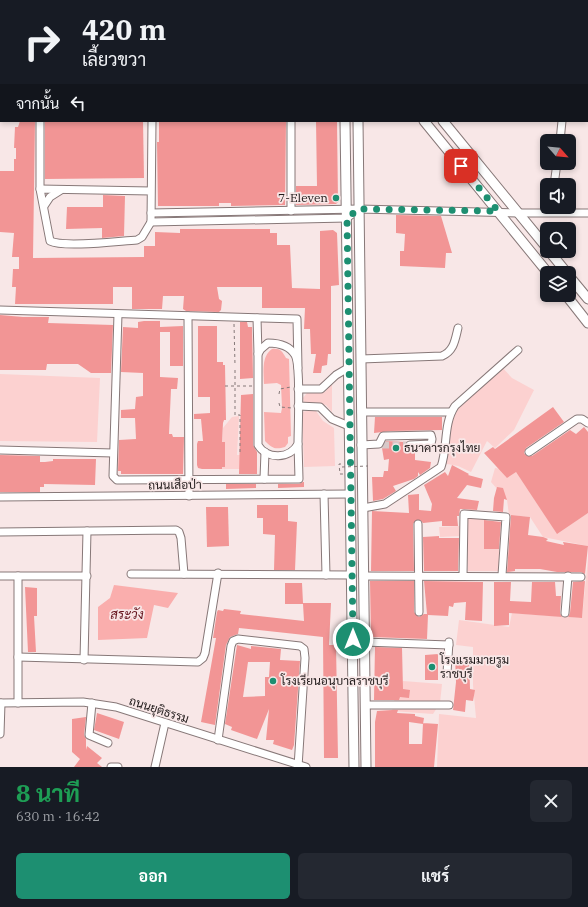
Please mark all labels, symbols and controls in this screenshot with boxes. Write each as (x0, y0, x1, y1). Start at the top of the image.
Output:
text: 420 m (82, 11, 166, 48)
icon: right (16, 16, 68, 68)
text: เลี้ยวขวา (82, 48, 146, 71)
icon: left (67, 92, 89, 114)
text: จากนั้น (16, 94, 59, 113)
north arrow (540, 134, 576, 170)
map controls (540, 134, 576, 302)
pin (444, 149, 478, 183)
icon: arrive (450, 155, 472, 177)
button: sound (540, 178, 576, 214)
place label: 7-Eleven (278, 190, 328, 205)
marker: 7-Eleven (331, 193, 341, 203)
button: search (540, 222, 576, 258)
button: layers (540, 266, 576, 302)
place label: ธนาคารกรุงไทย (404, 440, 480, 457)
marker: ธนาคารกรุงไทย (391, 443, 401, 453)
street label: ถนนเสือป่า (148, 477, 202, 492)
water label: สระวัง (110, 606, 144, 623)
position arrow (332, 618, 374, 660)
place label: โรงแรมมายรูม ราชบุรี (439, 652, 509, 683)
marker: โรงแรมมายรูม ราชบุรี (427, 662, 437, 672)
place label: โรงเรียนอนุบาลราชบุรี (280, 673, 389, 690)
marker: โรงเรียนอนุบาลราชบุรี (268, 676, 278, 686)
street label: ถนนยุติธรรม (127, 693, 191, 728)
text: 8 นาที (16, 777, 80, 809)
button: close (530, 780, 572, 822)
text: 630 m · 16:42 (16, 808, 100, 825)
button: ออก (16, 853, 290, 899)
button: แชร์ (298, 853, 572, 899)

